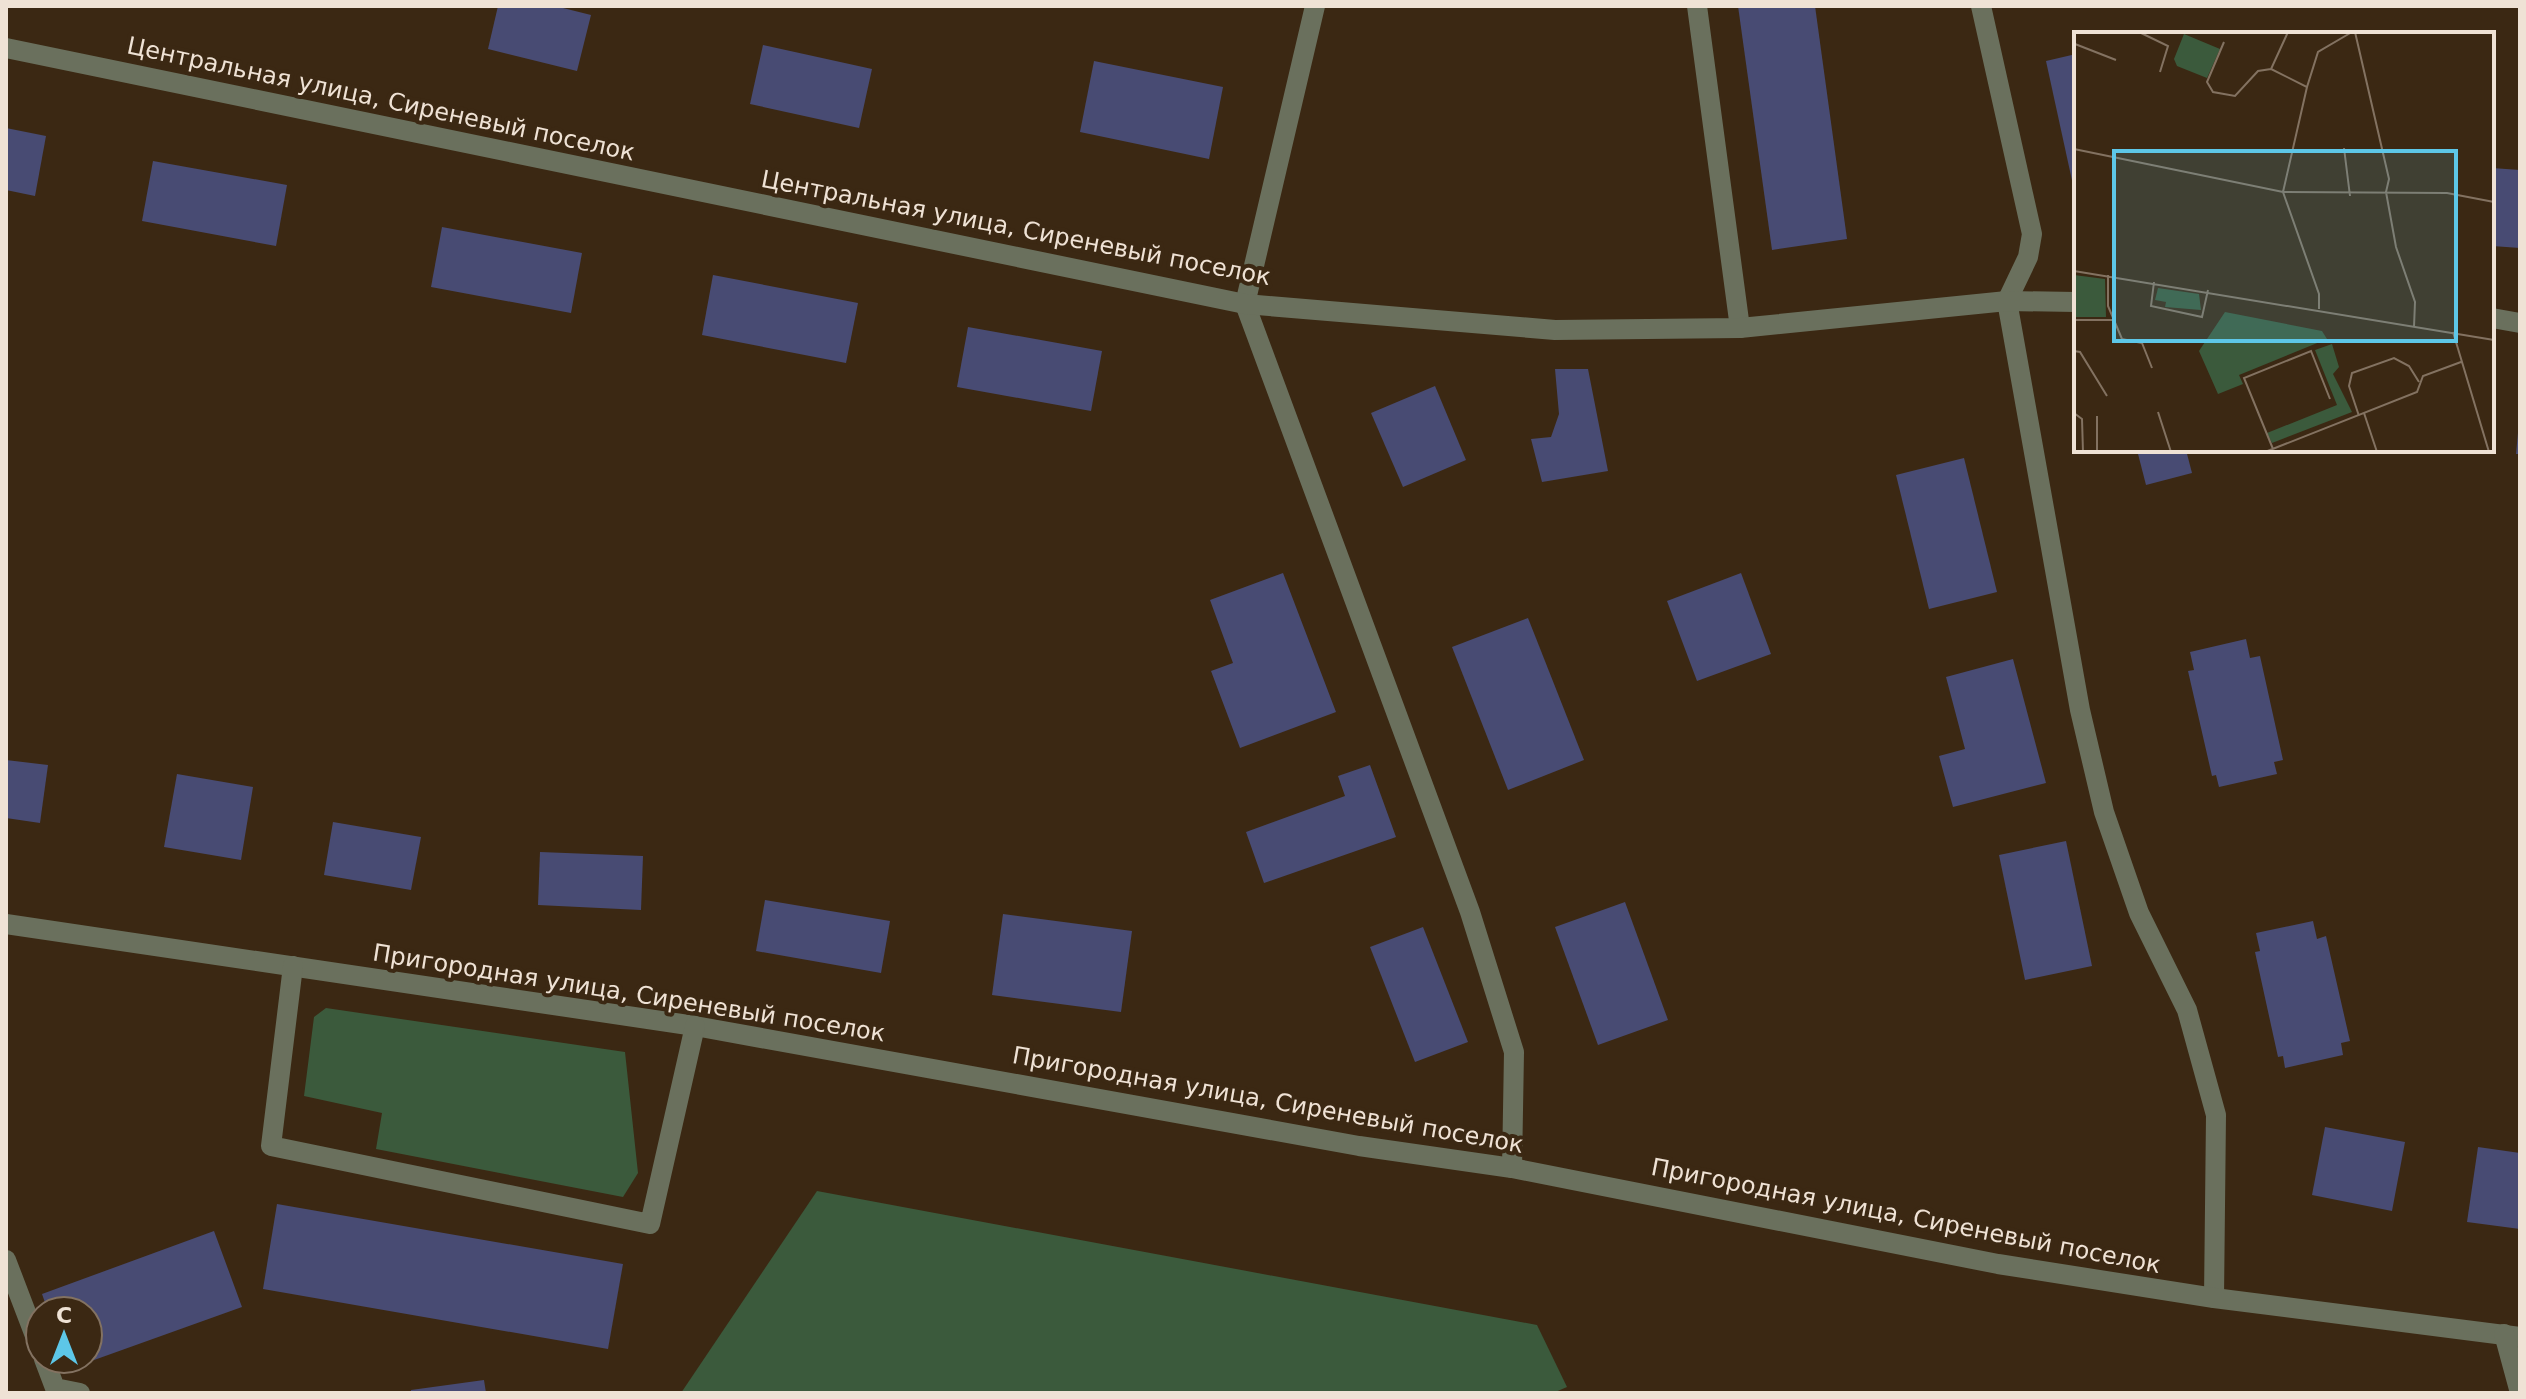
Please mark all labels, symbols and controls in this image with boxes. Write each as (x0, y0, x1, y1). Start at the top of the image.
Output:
street label: Центральная улица, Сиреневый поселок (125, 31, 637, 167)
inset map (2074, 32, 2494, 452)
street label: Центральная улица, Сиреневый поселок (759, 165, 1273, 291)
street label: Пригородная улица, Сиреневый поселок (371, 939, 887, 1047)
street label: Пригородная улица, Сиреневый поселок (1010, 1041, 1526, 1159)
street label: Пригородная улица, Сиреневый поселок (1649, 1153, 2163, 1279)
north arrow (24, 1295, 104, 1375)
text: С (56, 1303, 72, 1328)

